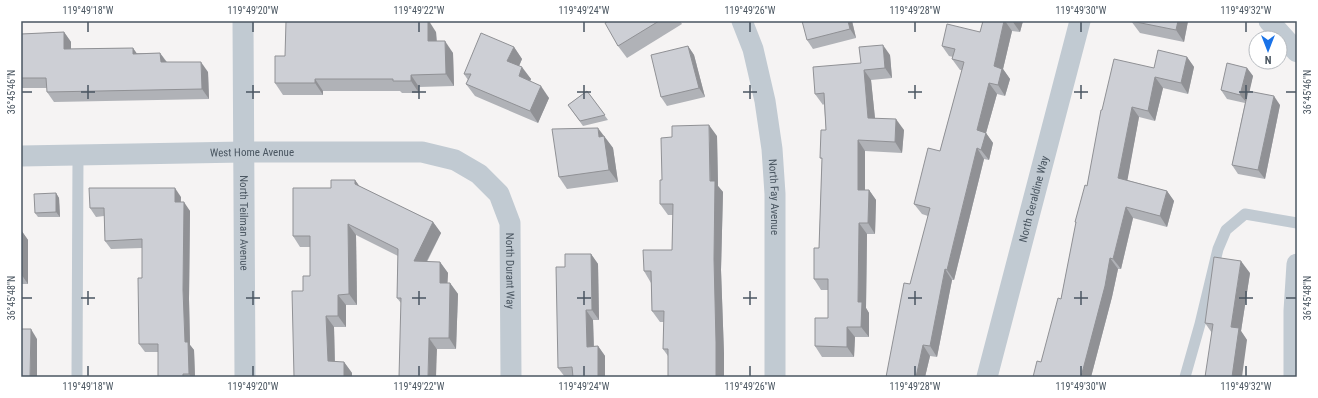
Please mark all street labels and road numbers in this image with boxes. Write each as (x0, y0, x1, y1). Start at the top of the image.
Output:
street label: West Home Avenue (210, 146, 294, 159)
street label: North Geraldine Way (1016, 154, 1051, 244)
street label: North Fay Avenue (766, 158, 782, 235)
street label: North Teilman Avenue (237, 175, 251, 271)
street label: North Durant Way (504, 233, 517, 309)

